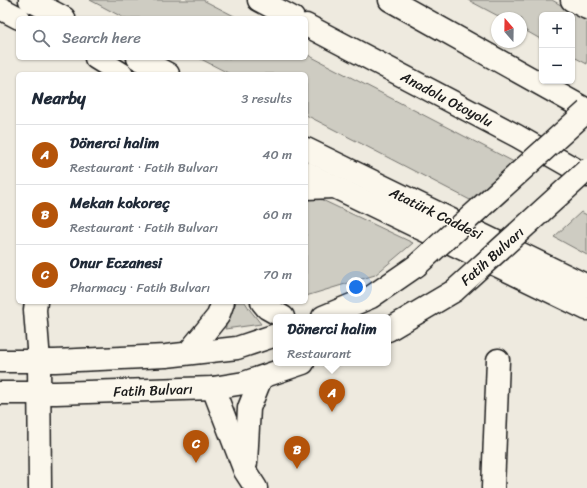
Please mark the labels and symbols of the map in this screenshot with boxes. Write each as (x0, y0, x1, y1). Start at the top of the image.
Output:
north arrow (491, 12, 527, 48)
street label: Anadolu Otoyolu (395, 64, 498, 135)
street label: Atatürk Caddesi (384, 180, 488, 247)
street label: Fatih Bulvarı (455, 220, 530, 292)
your location (346, 277, 366, 297)
street label: Fatih Bulvarı (113, 377, 193, 404)
pin: A (319, 379, 345, 412)
pin: C (183, 430, 209, 463)
pin: B (284, 436, 310, 469)

